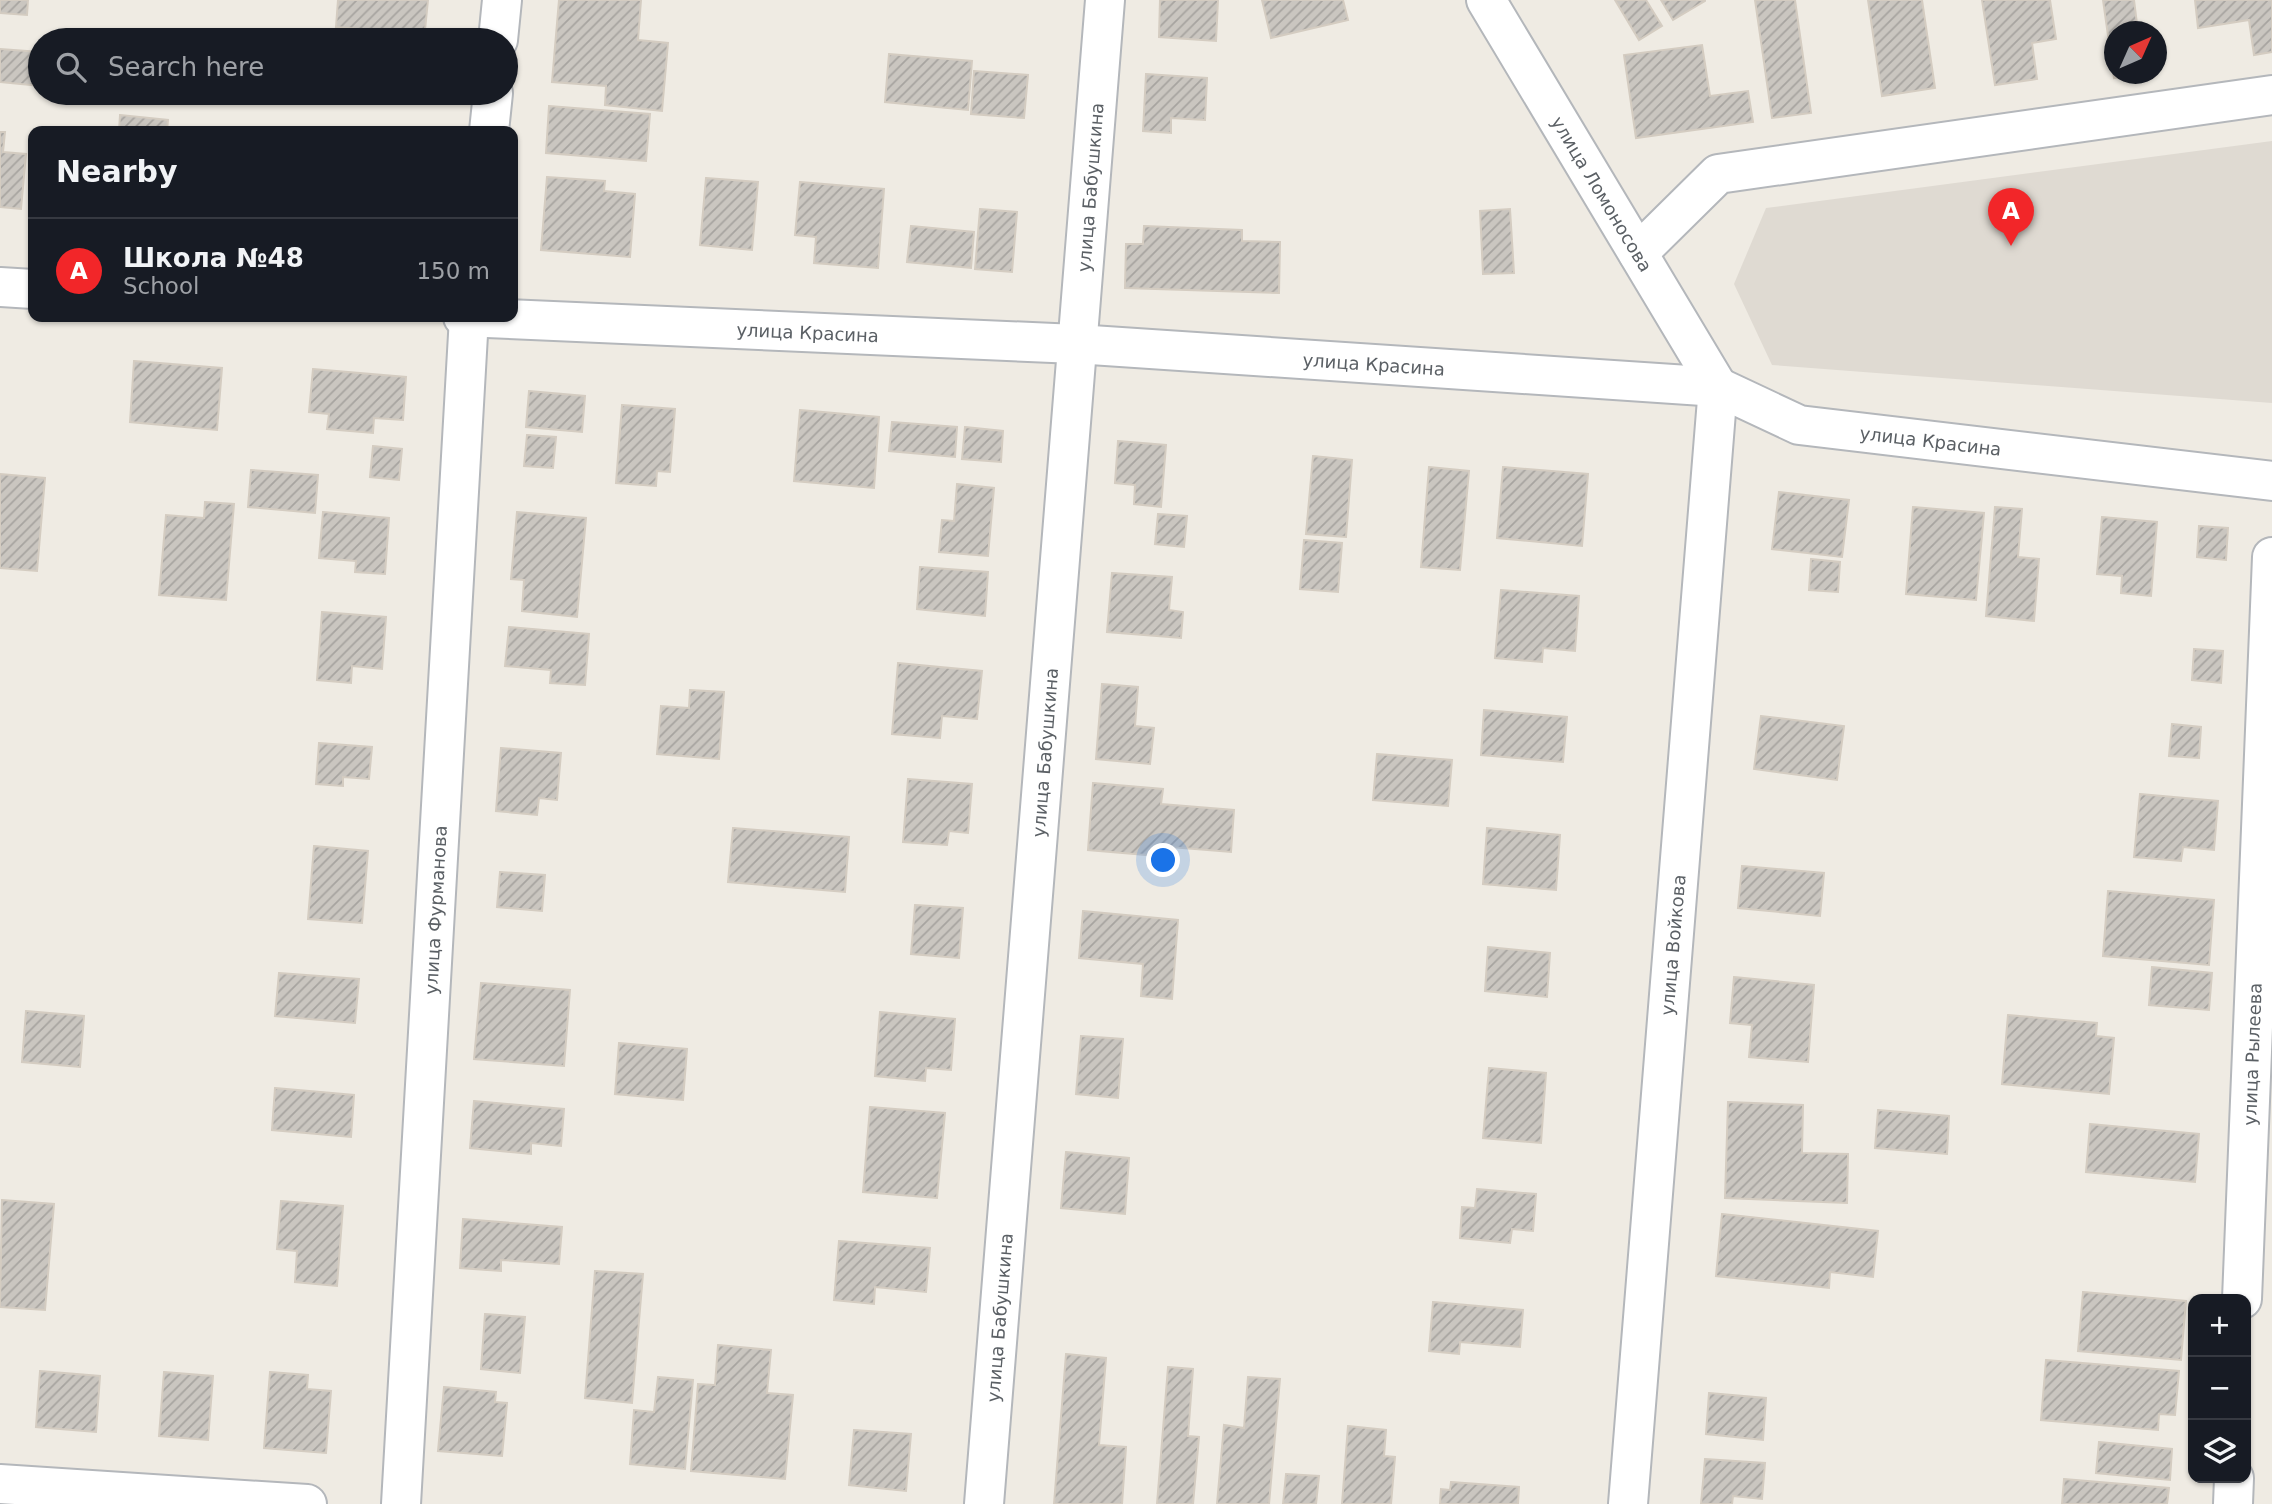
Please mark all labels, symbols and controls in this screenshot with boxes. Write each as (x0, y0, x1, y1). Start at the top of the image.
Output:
north arrow (2104, 21, 2167, 84)
search box (28, 28, 518, 105)
icon: search (52, 48, 90, 86)
text: Search here (108, 52, 264, 82)
street label: улица Бабушкина (1073, 102, 1107, 273)
street label: улица Ломоносова (1548, 112, 1657, 275)
text: Nearby (56, 154, 178, 189)
pin: A (1988, 188, 2034, 246)
text: Школа №48 (123, 243, 304, 273)
text: A (70, 258, 88, 284)
text: 150 m (416, 258, 490, 284)
text: School (123, 273, 199, 299)
street label: улица Красина (736, 319, 879, 346)
street label: улица Красина (1302, 349, 1446, 379)
street label: улица Красина (1859, 422, 2003, 459)
street label: улица Бабушкина (1027, 667, 1062, 838)
street label: улица Фурманова (420, 825, 450, 995)
your location (1146, 843, 1180, 877)
street label: улица Войкова (1656, 874, 1690, 1016)
street label: улица Рылеева (2239, 982, 2265, 1126)
street label: улица Бабушкина (982, 1232, 1016, 1403)
map controls (2188, 1294, 2251, 1483)
button: + (2188, 1294, 2251, 1357)
button: − (2188, 1357, 2251, 1420)
button: layers (2188, 1420, 2251, 1483)

